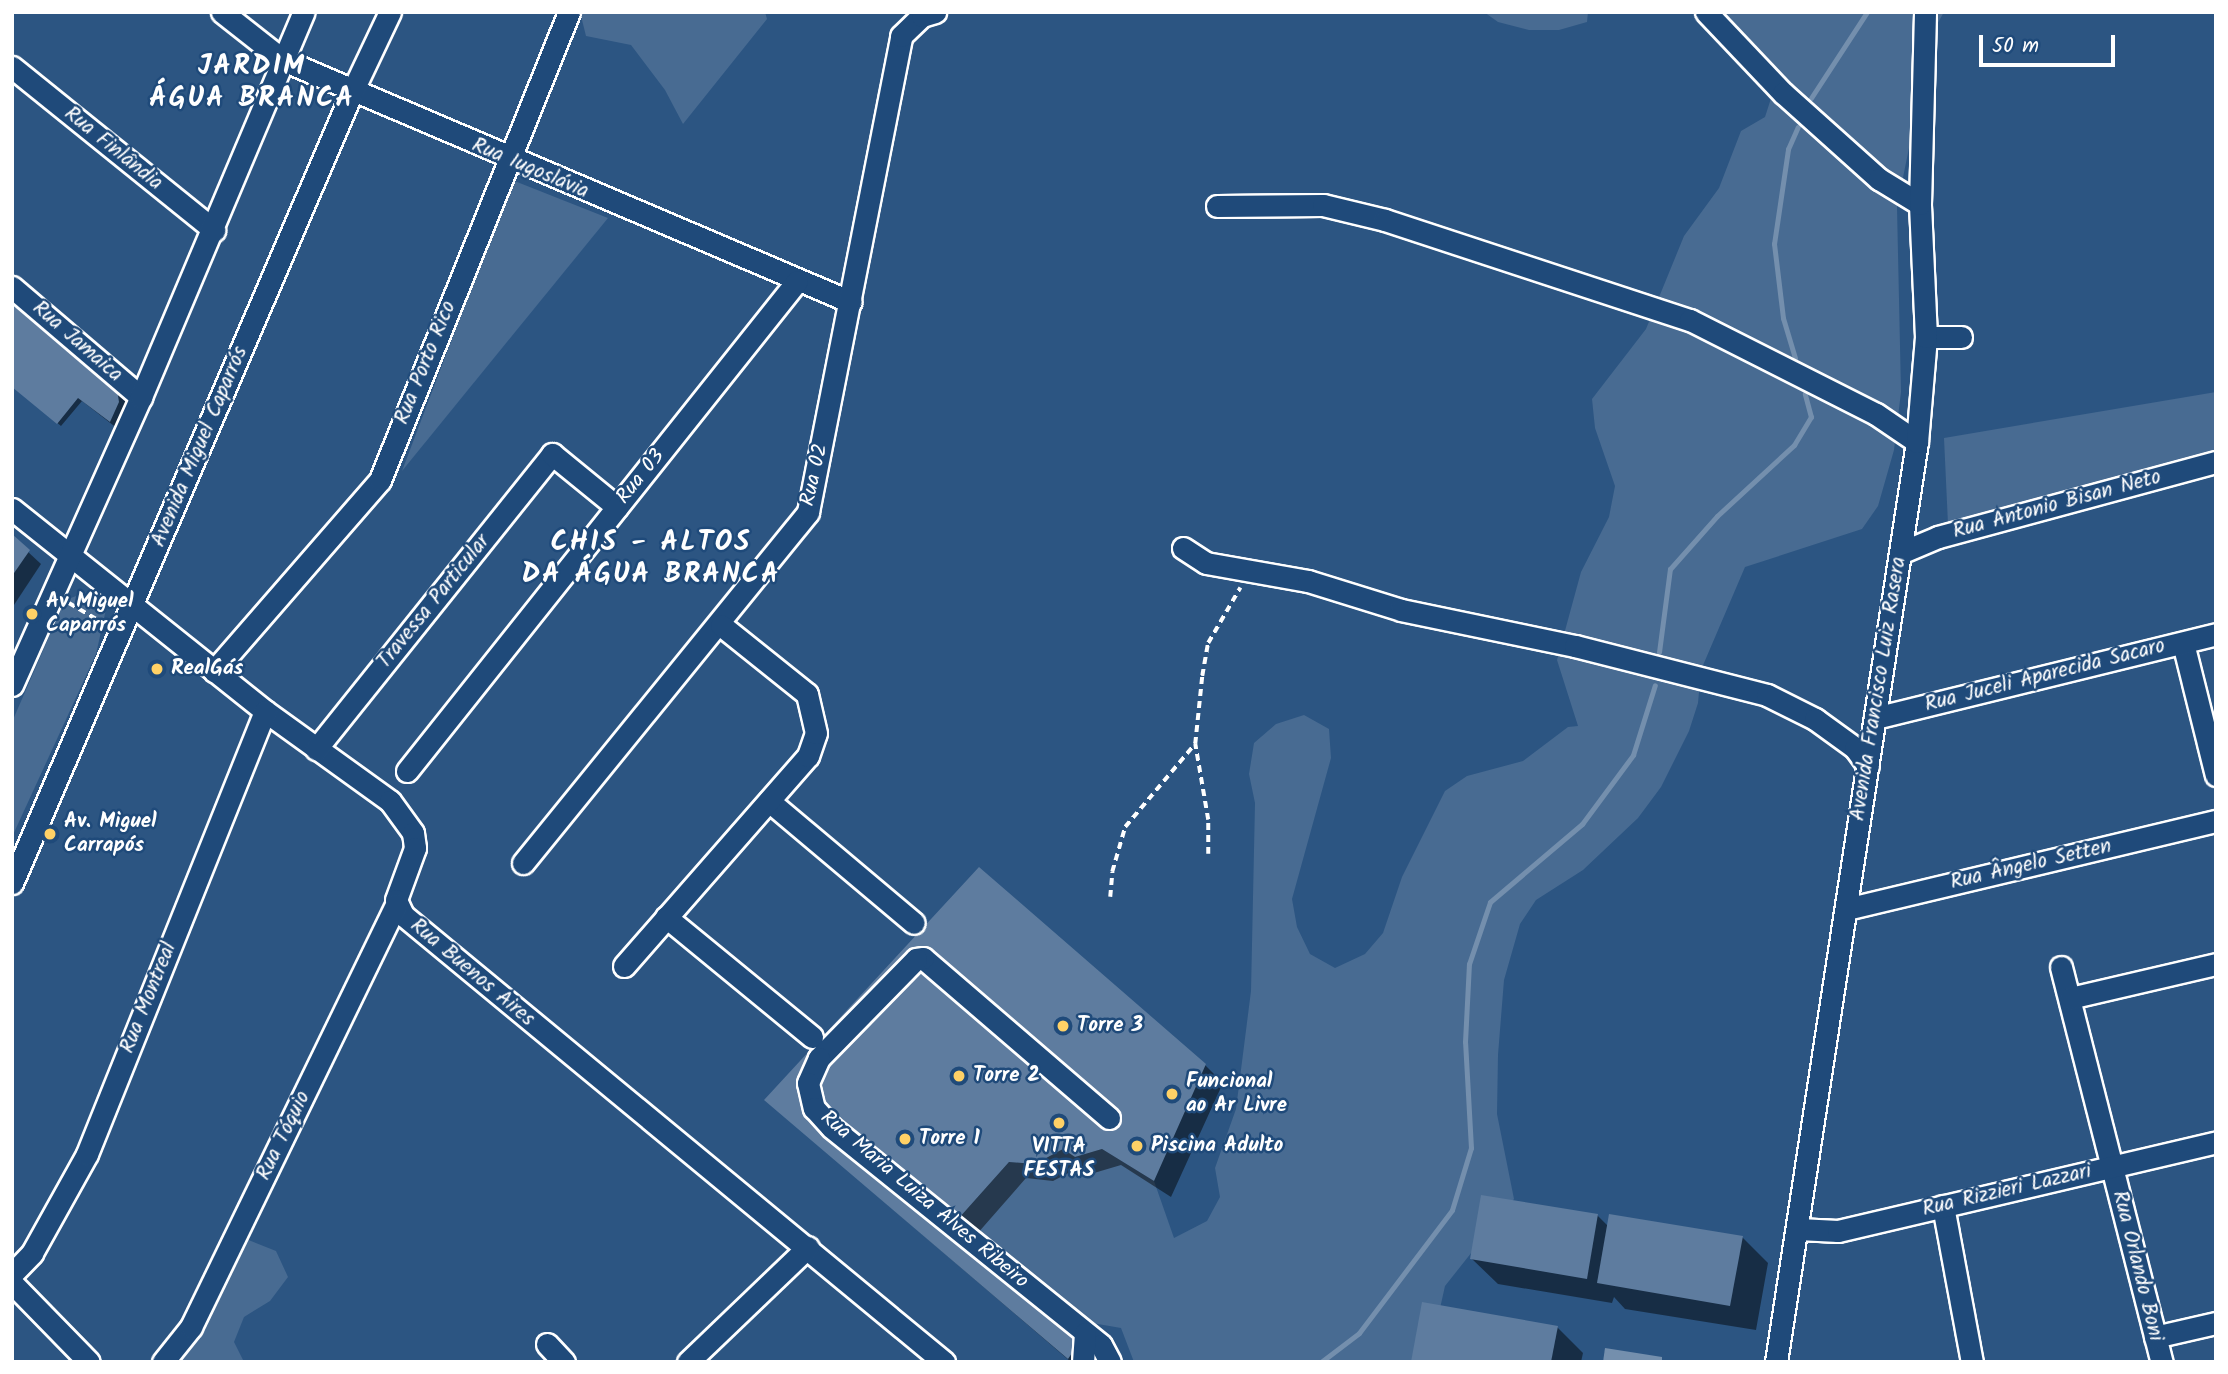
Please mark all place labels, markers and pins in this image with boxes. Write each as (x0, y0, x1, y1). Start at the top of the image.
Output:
place label: Av Miguel Caparrós (46, 589, 134, 639)
marker: Av Miguel Caparrós (24, 606, 40, 622)
place label: RealGás (171, 656, 243, 682)
marker: RealGás (149, 661, 165, 677)
place label: Av. Miguel Carrapós (64, 809, 157, 859)
marker: Av. Miguel Carrapós (42, 826, 58, 842)
place label: Torre 3 (1077, 1013, 1143, 1039)
marker: Torre 3 (1055, 1018, 1071, 1034)
place label: Torre 2 (973, 1063, 1040, 1089)
marker: Torre 2 (951, 1068, 967, 1084)
place label: Funcional ao Ar Livre (1186, 1069, 1287, 1119)
marker: Funcional ao Ar Livre (1164, 1086, 1180, 1102)
marker: VITTA FESTAS (1051, 1115, 1067, 1131)
place label: Torre 1 (919, 1126, 980, 1152)
marker: Torre 1 (897, 1131, 913, 1147)
place label: Piscina Adulto (1151, 1133, 1283, 1159)
place label: VITTA FESTAS (1024, 1134, 1094, 1184)
marker: Piscina Adulto (1129, 1138, 1145, 1154)

